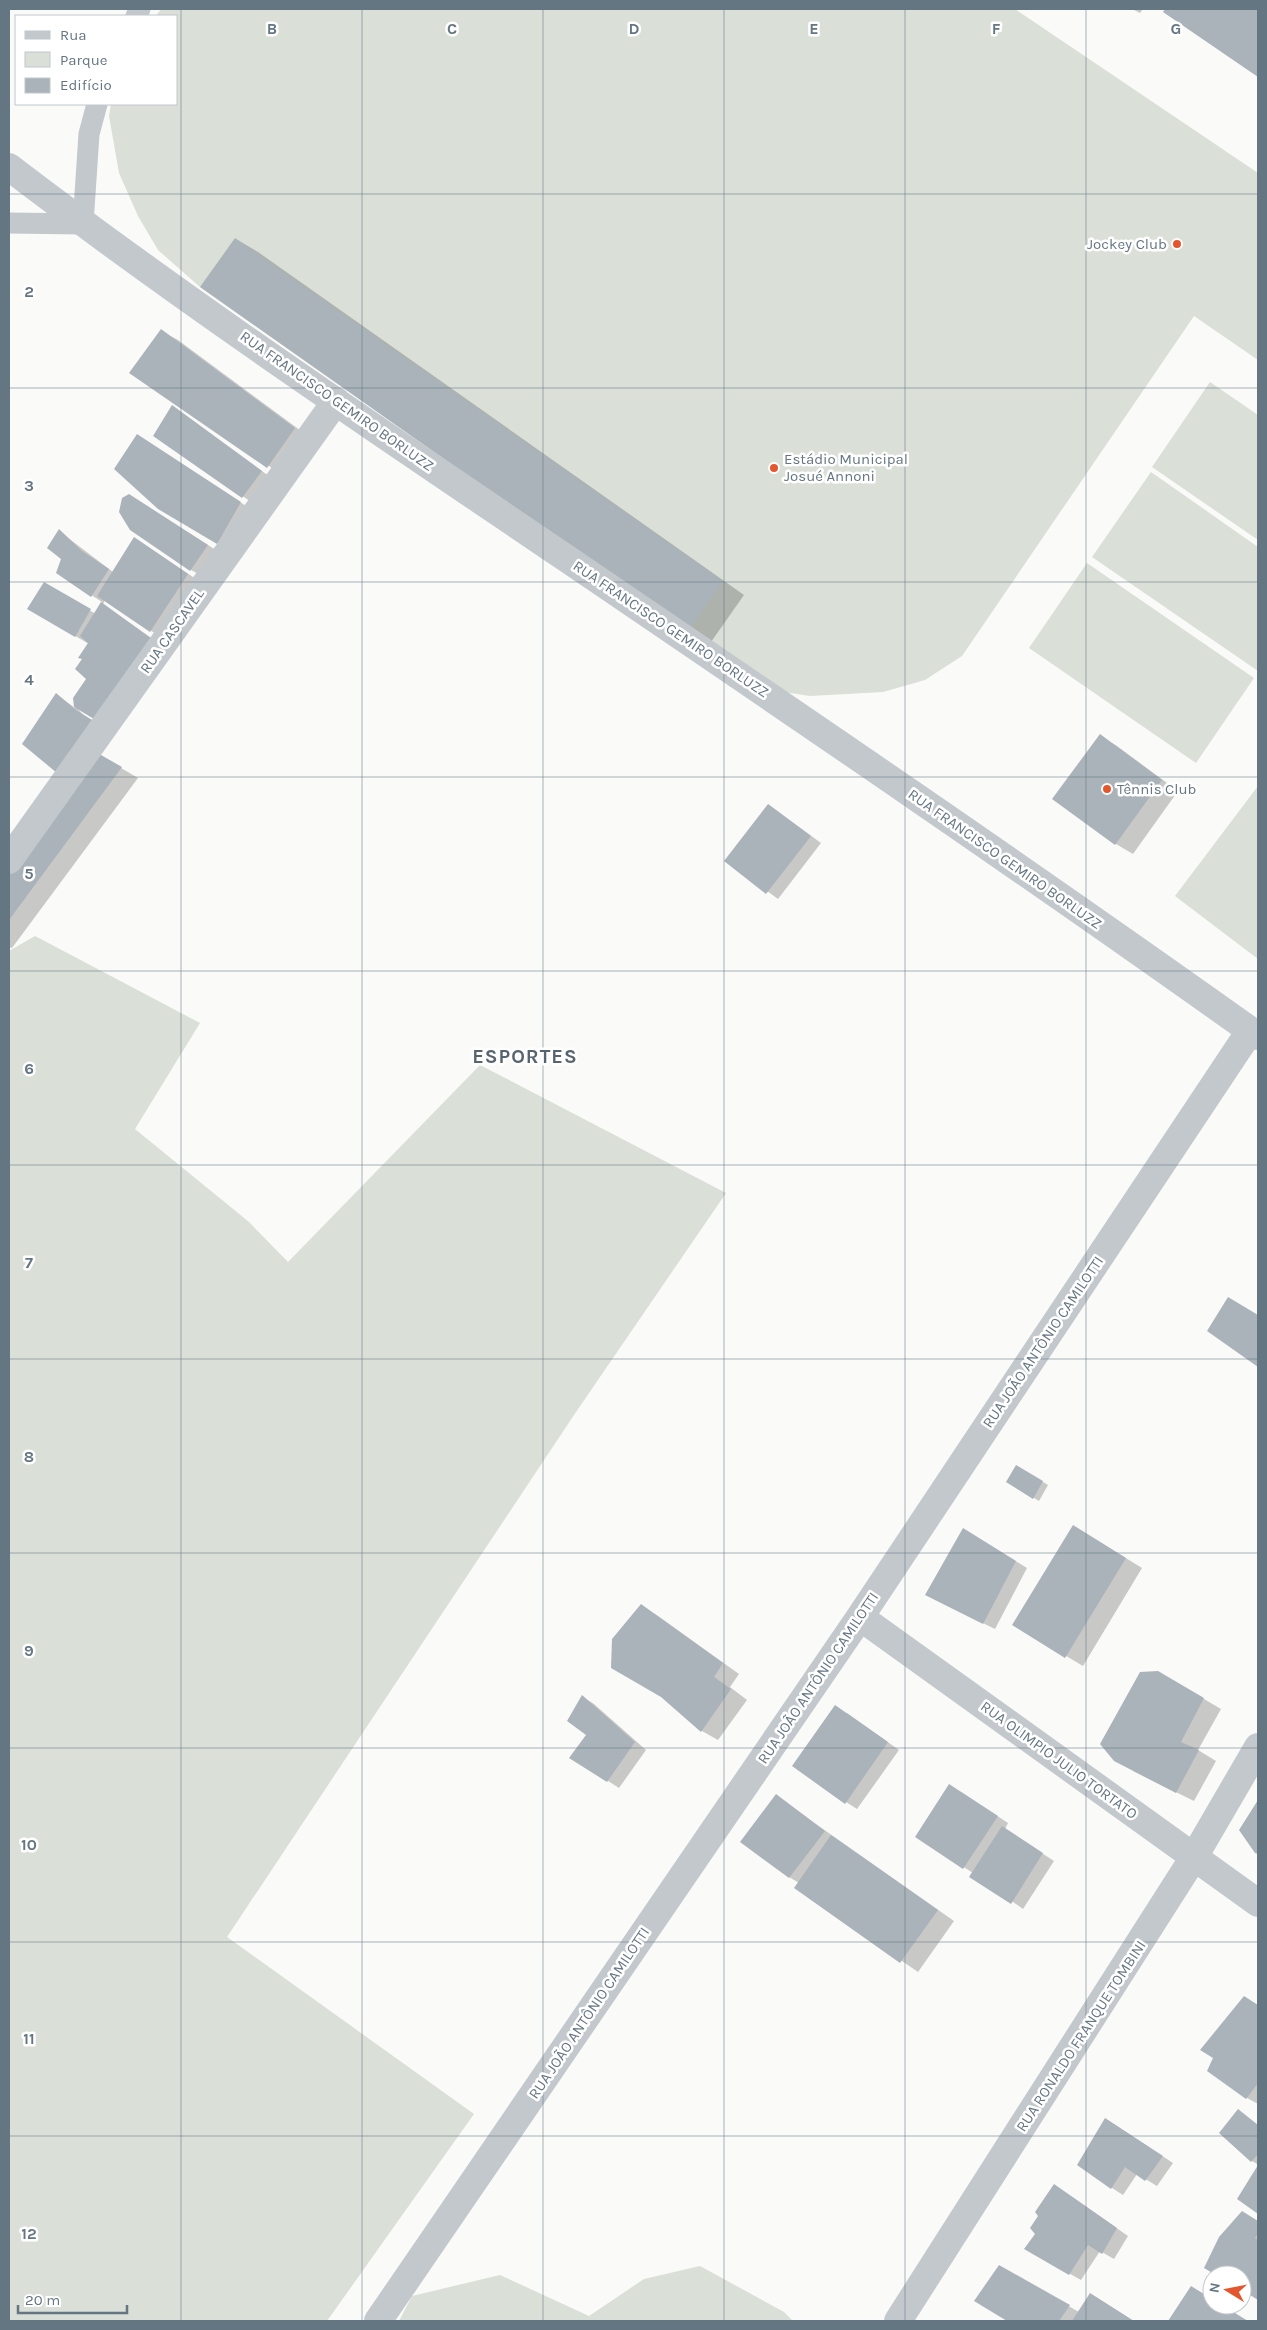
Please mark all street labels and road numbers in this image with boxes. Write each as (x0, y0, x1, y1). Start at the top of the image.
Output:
street label: RUA FRANCISCO GEMIRO BORLUZZ (237, 327, 437, 475)
street label: RUA FRANCISCO GEMIRO BORLUZZ (570, 557, 772, 701)
street label: RUA CASCAVEL (136, 585, 208, 677)
street label: RUA FRANCISCO GEMIRO BORLUZZ (905, 785, 1105, 933)
street label: RUA JOÃO ANTÔNIO CAMILOTTI (979, 1253, 1107, 1431)
street label: RUA JOÃO ANTÔNIO CAMILOTTI (754, 1589, 882, 1767)
street label: RUA OLIMPIO JULIO TORTATO (977, 1697, 1141, 1823)
street label: RUA JOÃO ANTÔNIO CAMILOTTI (525, 1924, 653, 2102)
street label: RUA RONALDO FRANQUE TOMBINI (1012, 1937, 1150, 2135)

